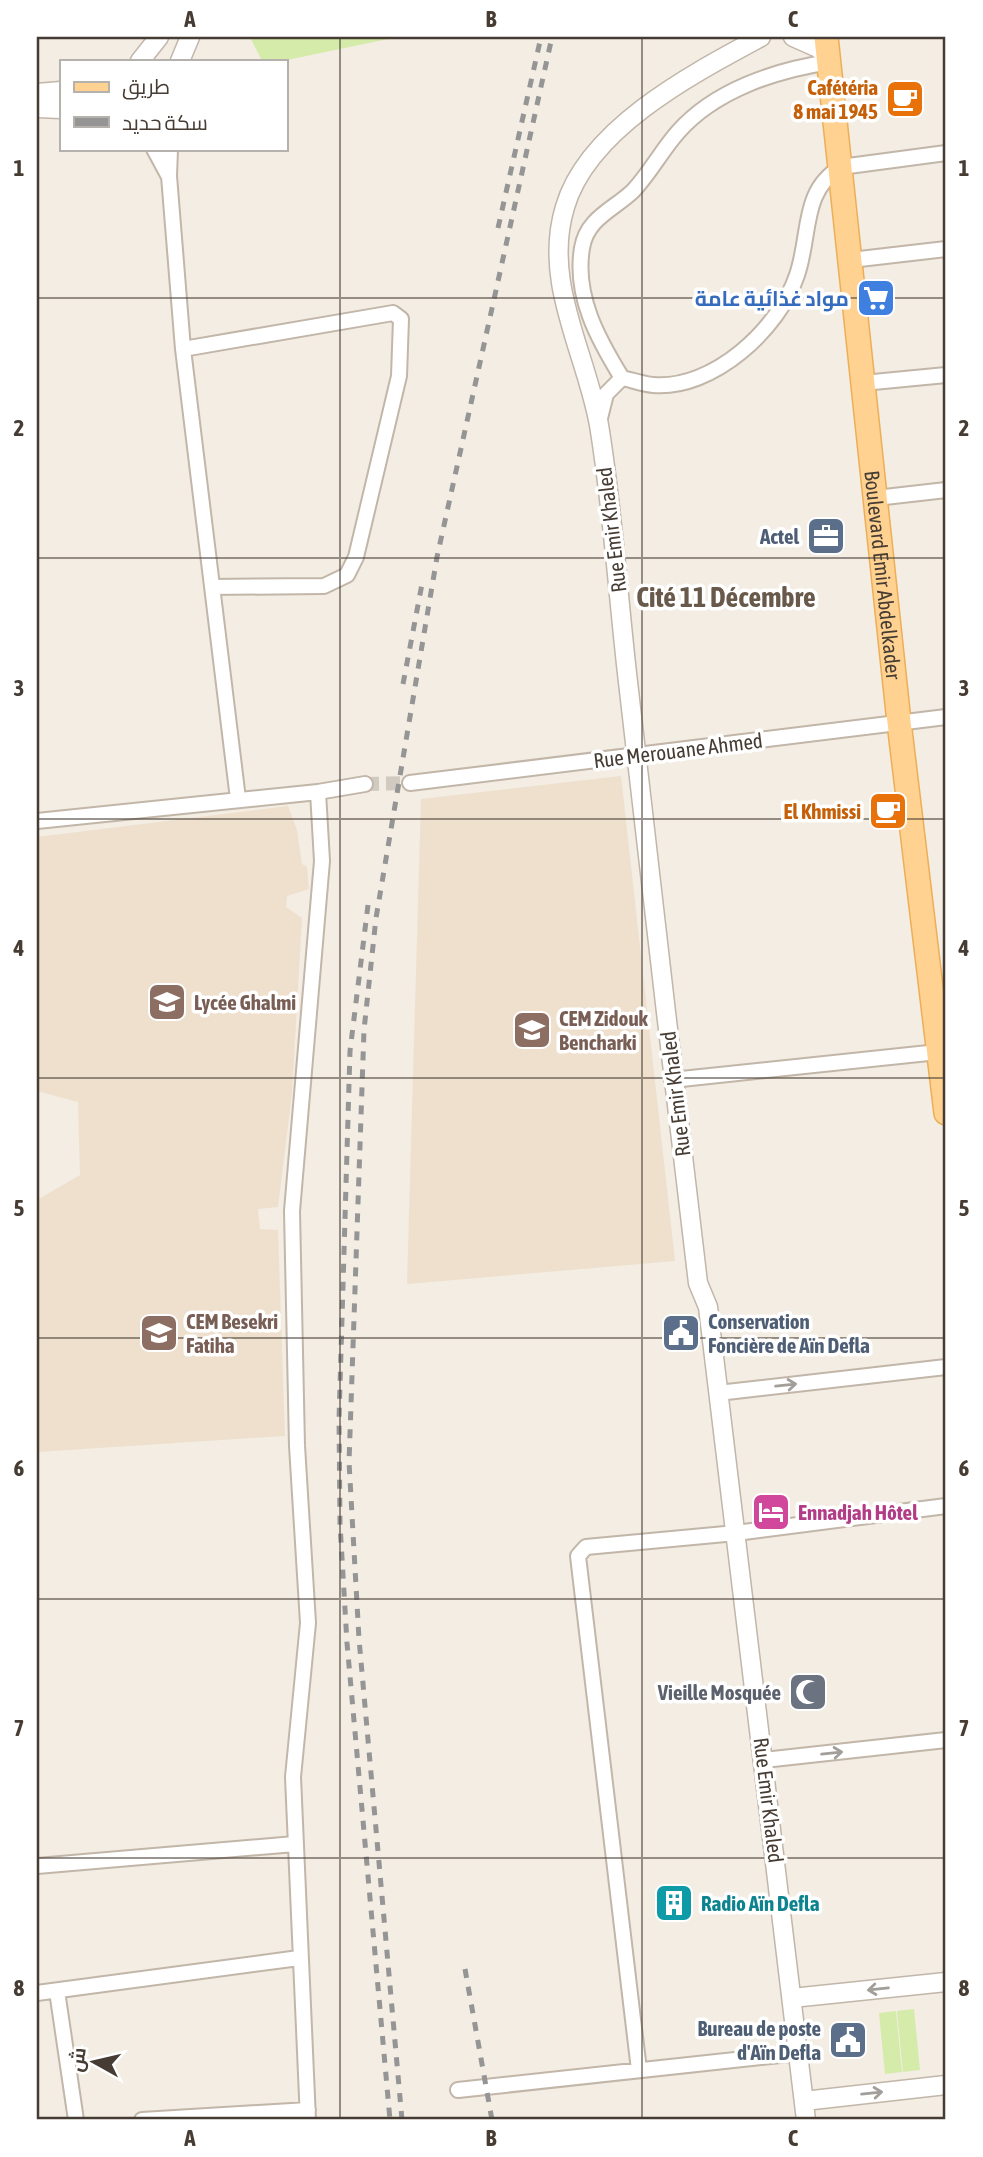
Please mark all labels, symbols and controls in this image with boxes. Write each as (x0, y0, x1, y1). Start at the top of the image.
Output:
text: A (183, 6, 196, 32)
text: B (486, 6, 497, 32)
text: C (788, 6, 799, 32)
legend (60, 60, 287, 150)
text: طريق (122, 74, 170, 100)
place label: Cafétéria 8 mai 1945 (793, 75, 878, 123)
cafe icon: Cafétéria 8 mai 1945 (884, 78, 926, 120)
text: سكة حديد (122, 110, 208, 134)
text: 1 (14, 155, 25, 181)
text: 1 (959, 155, 970, 181)
supermarket icon: مواد غذائية عامة (855, 277, 897, 319)
place label: مواد غذائية عامة (695, 286, 849, 312)
text: 2 (14, 415, 24, 441)
text: 2 (959, 415, 969, 441)
street label: Rue Emir Khaled (591, 466, 631, 594)
street label: Boulevard Emir Abdelkader (860, 469, 906, 681)
office icon: Actel (805, 515, 847, 557)
place label: Actel (759, 524, 799, 548)
district label: Cité 11 Décembre (636, 581, 816, 613)
text: 3 (14, 675, 24, 701)
text: 3 (959, 675, 969, 701)
street label: Rue Merouane Ahmed (592, 728, 764, 772)
cafe icon: El Khmissi (867, 790, 909, 832)
place label: El Khmissi (784, 799, 861, 823)
text: 4 (13, 935, 25, 961)
text: 4 (958, 935, 970, 961)
school or university icon: Lycée Ghalmi (146, 981, 188, 1023)
place label: Lycée Ghalmi (194, 990, 296, 1014)
place label: CEM Zidouk Bencharki (559, 1006, 649, 1054)
school or university icon: CEM Zidouk Bencharki (511, 1009, 553, 1051)
street label: Rue Emir Khaled (655, 1030, 695, 1158)
text: 5 (14, 1195, 25, 1221)
text: 5 (959, 1195, 970, 1221)
place label: CEM Besekri Fatiha (186, 1309, 278, 1357)
place label: Conservation Foncière de Aïn Defla (708, 1309, 870, 1357)
school or university icon: CEM Besekri Fatiha (138, 1312, 180, 1354)
public building icon: Conservation Foncière de Aïn Defla (660, 1312, 702, 1354)
one-way arrow (774, 1378, 797, 1391)
text: 6 (14, 1455, 25, 1481)
text: 6 (959, 1455, 970, 1481)
hotel icon: Ennadjah Hôtel (750, 1491, 792, 1533)
place label: Ennadjah Hôtel (798, 1500, 918, 1524)
mosque icon: Vieille Mosquée (787, 1671, 829, 1713)
place label: Vieille Mosquée (657, 1680, 781, 1704)
text: 7 (14, 1715, 24, 1741)
text: 7 (959, 1715, 969, 1741)
street label: Rue Emir Khaled (749, 1736, 789, 1864)
one-way arrow (820, 1746, 843, 1759)
building icon: Radio Aïn Defla (653, 1882, 695, 1924)
place label: Radio Aïn Defla (701, 1891, 820, 1915)
text: 8 (14, 1975, 25, 2001)
text: 8 (959, 1975, 970, 2001)
one-way arrow (868, 1983, 890, 1996)
place label: Bureau de poste d'Aïn Defla (697, 2016, 821, 2064)
public building icon: Bureau de poste d'Aïn Defla (827, 2019, 869, 2061)
north arrow (60, 2028, 130, 2098)
text: ش (65, 2046, 91, 2073)
one-way arrow (860, 2086, 883, 2099)
text: A (183, 2125, 196, 2151)
text: B (486, 2125, 497, 2151)
text: C (788, 2125, 799, 2151)

